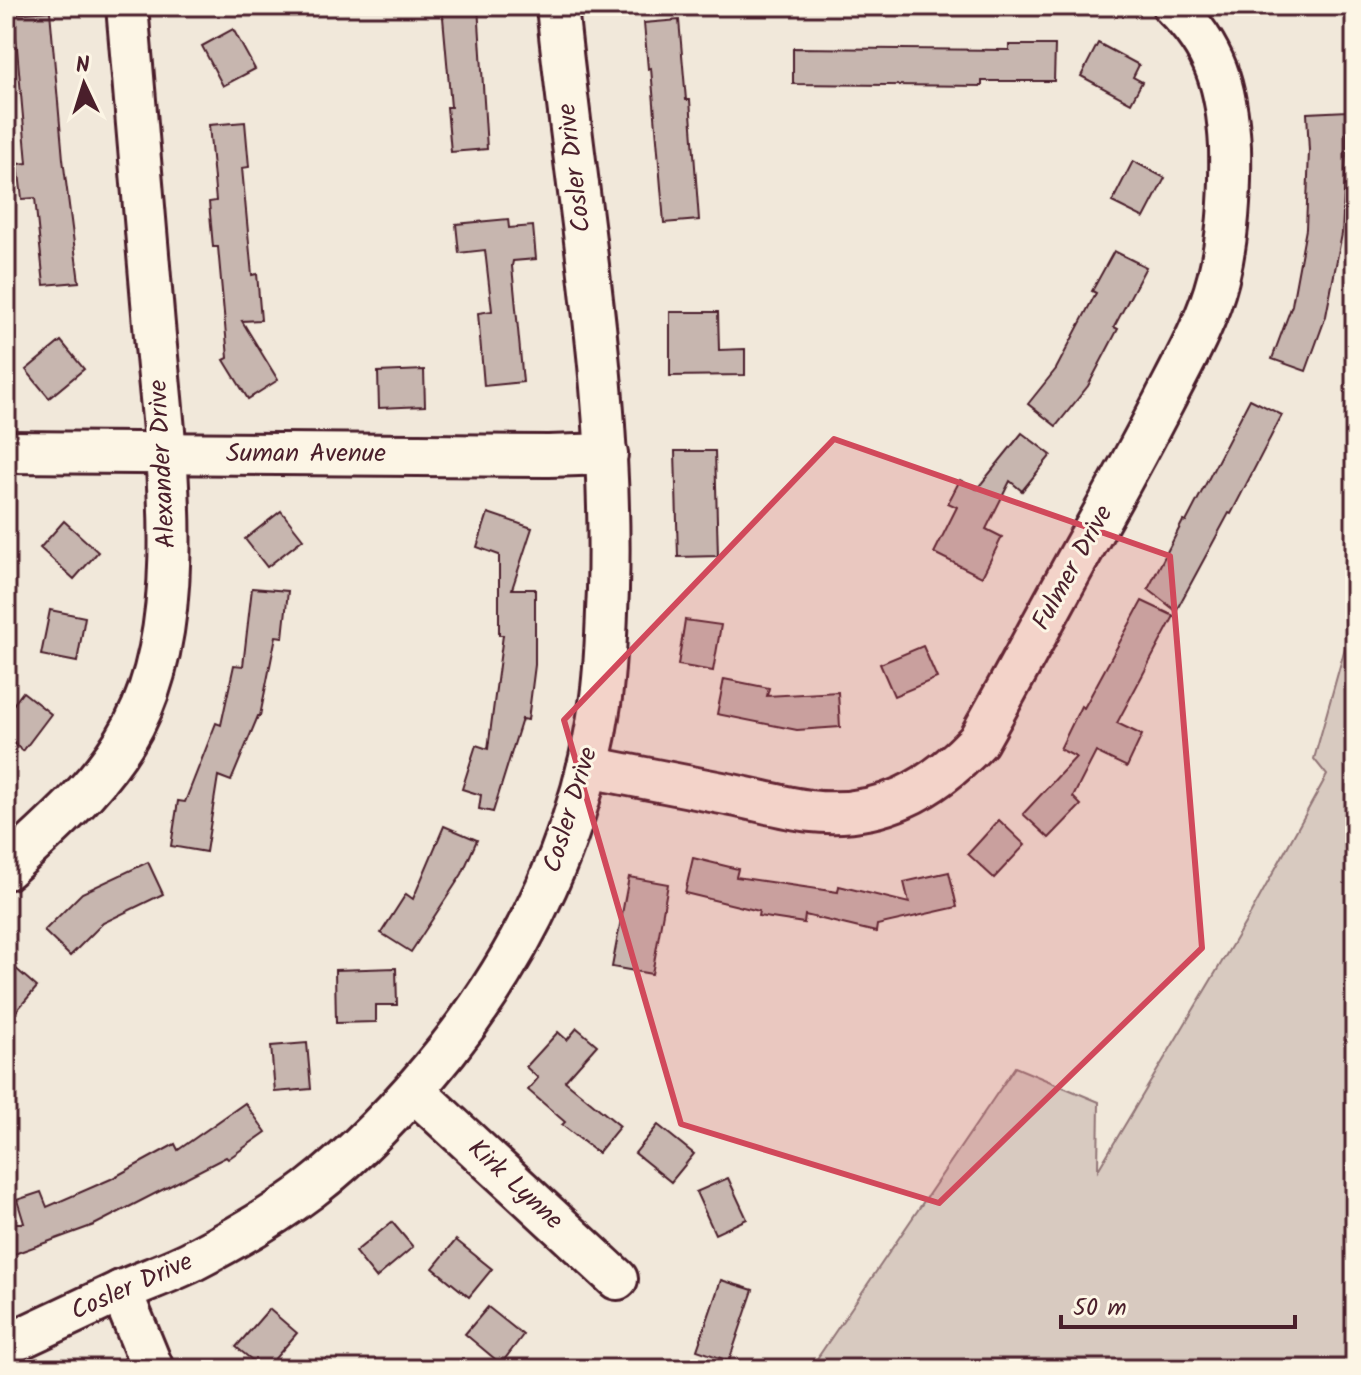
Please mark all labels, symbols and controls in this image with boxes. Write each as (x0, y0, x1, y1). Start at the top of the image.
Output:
north arrow (44, 44, 124, 124)
text: N (75, 49, 91, 84)
street label: Cosler Drive (546, 101, 604, 235)
street label: Alexander Drive (138, 378, 188, 549)
street label: Suman Avenue (226, 433, 386, 475)
street label: Fulmer Drive (1021, 497, 1125, 639)
street label: Cosler Drive (532, 742, 610, 878)
street label: Kirk Lynne (457, 1129, 573, 1241)
street label: Cosler Drive (64, 1241, 200, 1333)
scale bar (1061, 1279, 1295, 1329)
text: 50 m (1073, 1289, 1127, 1328)

